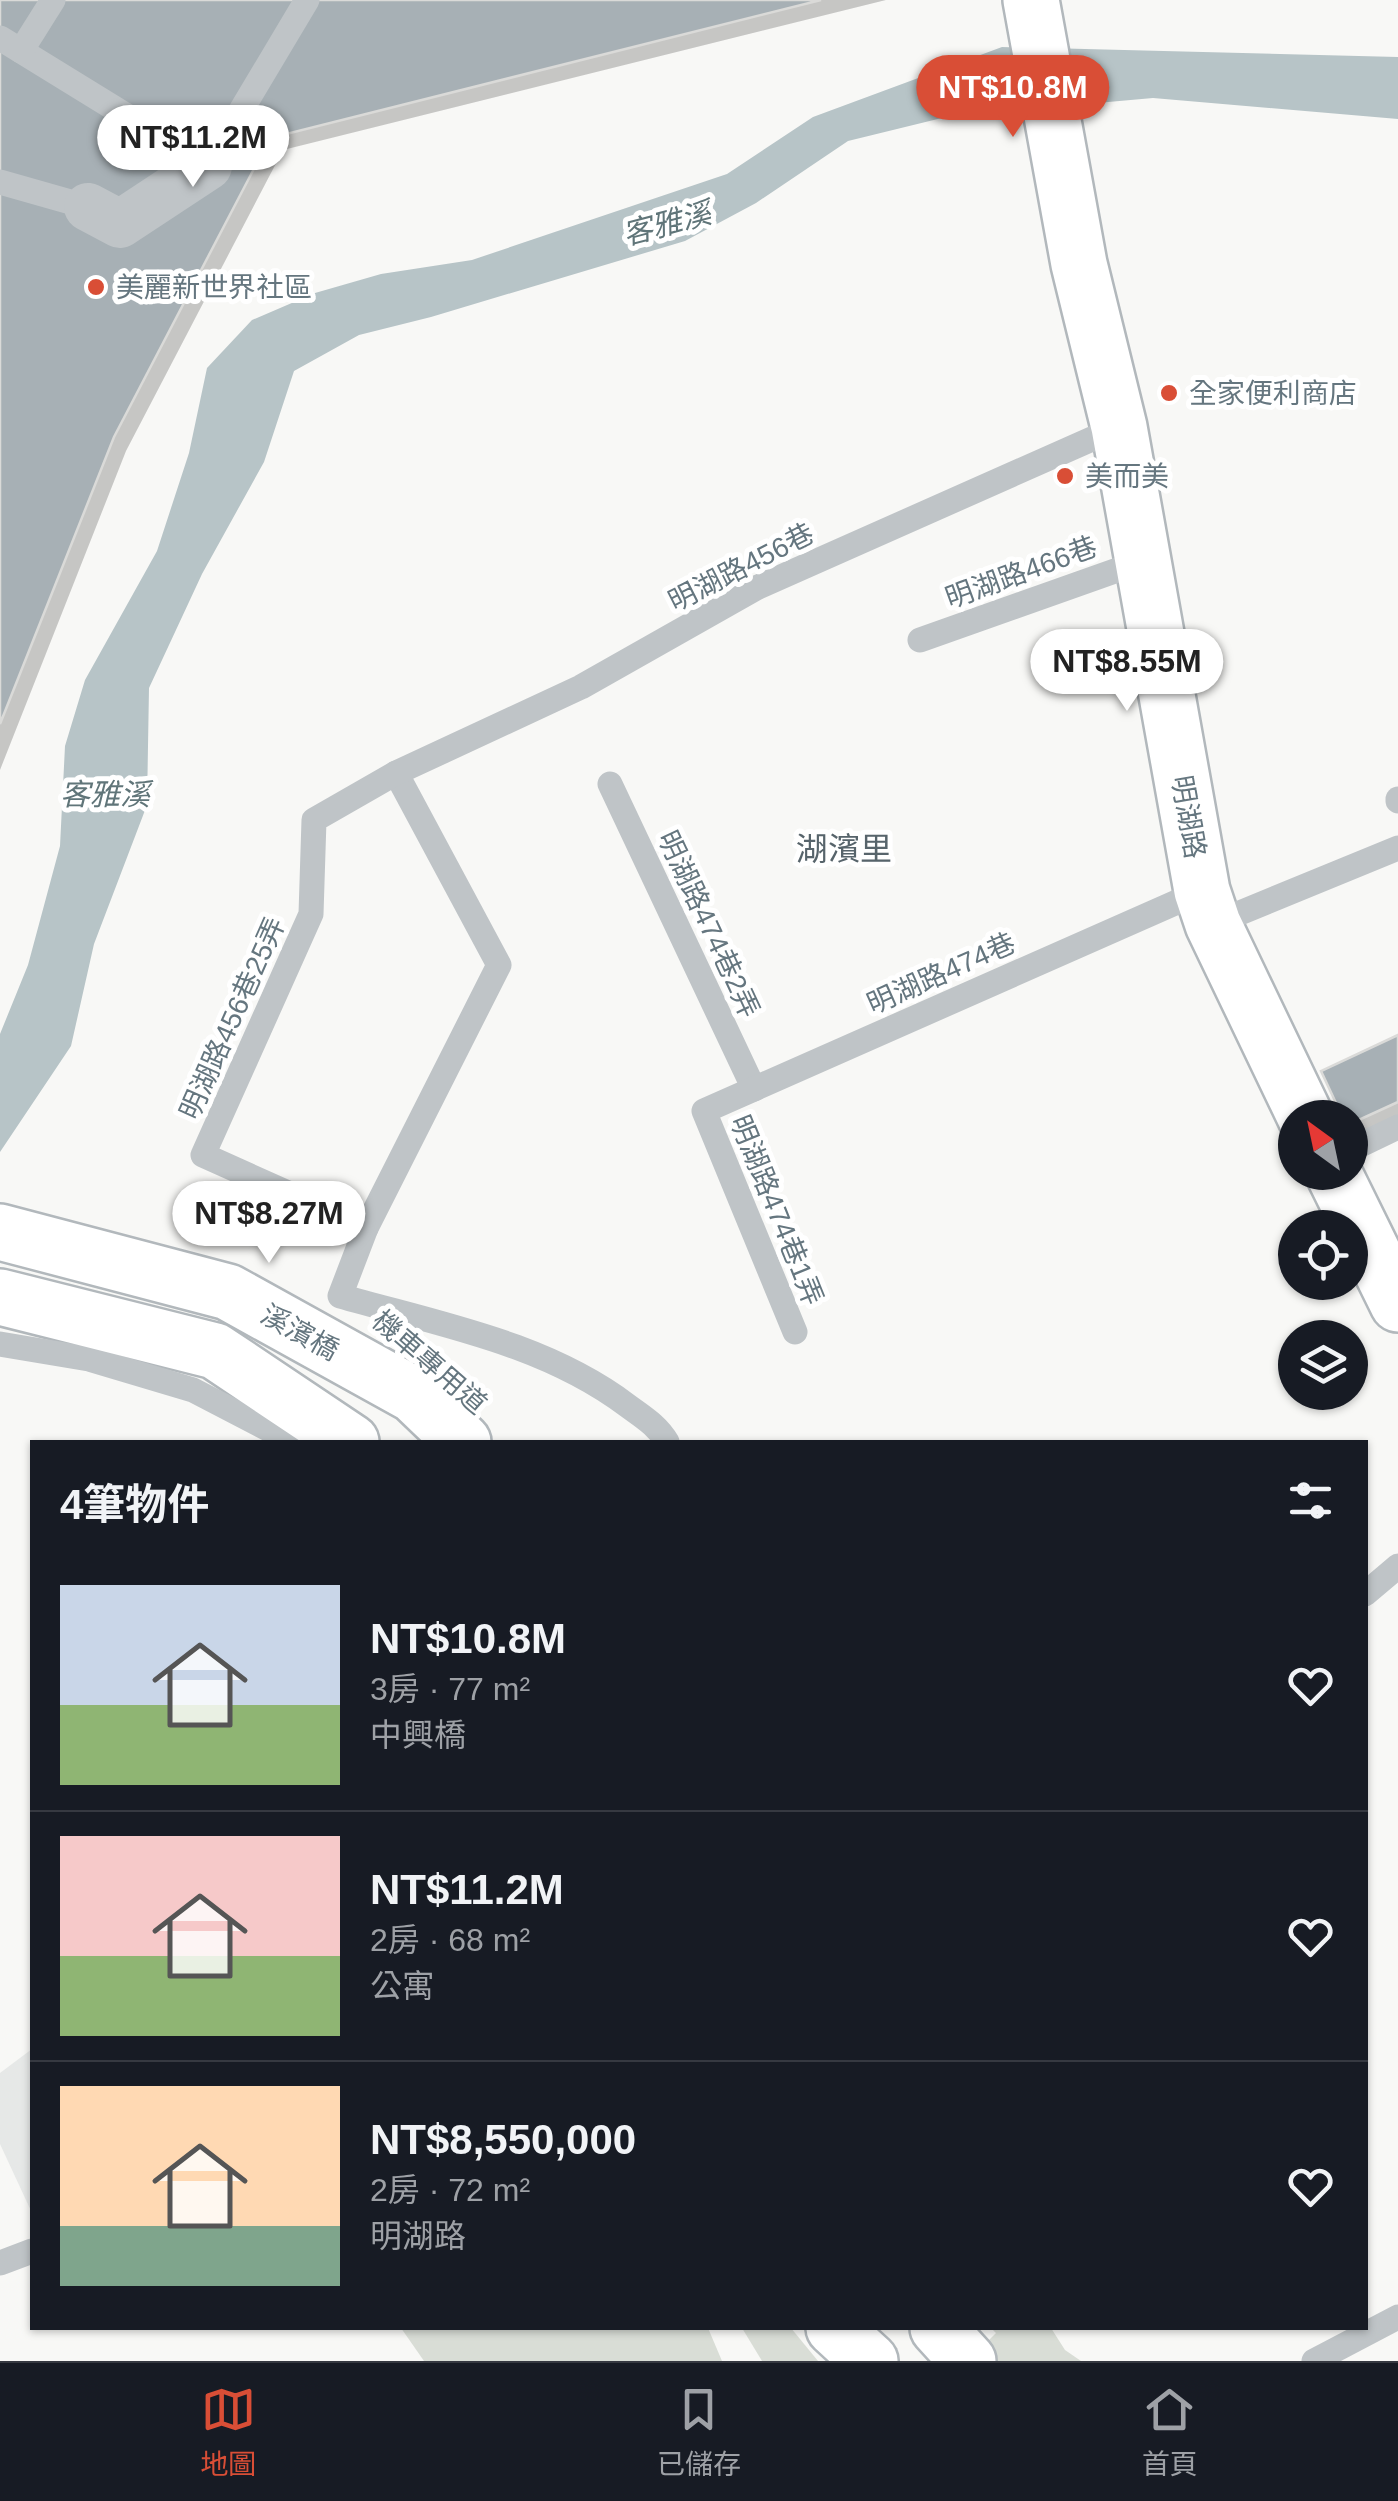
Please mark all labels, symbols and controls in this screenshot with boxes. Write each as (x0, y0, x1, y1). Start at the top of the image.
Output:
pin: NT$10.8M (910, 55, 1116, 140)
text: NT$10.8M (938, 69, 1088, 105)
pin: NT$11.2M (90, 105, 296, 190)
text: NT$11.2M (119, 119, 267, 155)
water label: 客雅溪 (619, 195, 718, 251)
place label: 美麗新世界社區 (116, 272, 312, 303)
marker: 美麗新世界社區 (85, 276, 107, 298)
place label: 全家便利商店 (1189, 378, 1357, 409)
marker: 全家便利商店 (1158, 382, 1180, 404)
place label: 美而美 (1085, 461, 1169, 492)
marker: 美而美 (1054, 465, 1076, 487)
street label: 明湖路456巷 (663, 518, 819, 617)
street label: 明湖路466巷 (941, 531, 1101, 614)
pin: NT$8.55M (1024, 629, 1230, 714)
text: NT$8.55M (1052, 643, 1202, 679)
street label: 明湖路 (1166, 773, 1211, 861)
water label: 客雅溪 (60, 778, 154, 811)
street label: 明湖路474巷2弄 (652, 826, 765, 1022)
district label: 湖濱里 (796, 831, 892, 867)
street label: 明湖路456巷25弄 (174, 912, 291, 1124)
street label: 明湖路474巷 (862, 927, 1020, 1020)
north arrow (1278, 1100, 1368, 1190)
map controls (1278, 1100, 1368, 1410)
street label: 明湖路474巷1弄 (724, 1111, 829, 1310)
pin: NT$8.27M (166, 1181, 372, 1266)
text: NT$8.27M (194, 1195, 344, 1231)
button: locate (1278, 1210, 1368, 1300)
street label: 溪濱橋 (256, 1299, 344, 1366)
street label: 機車專用道 (367, 1305, 493, 1420)
button: layers (1278, 1320, 1368, 1410)
icon: filters (1283, 1473, 1338, 1528)
text: 4筆物件 (60, 1481, 209, 1528)
text: NT$10.8M (370, 1615, 566, 1662)
icon: home (140, 1625, 260, 1745)
icon: heart (1283, 1658, 1338, 1713)
text: 3房 · 77 m² (370, 1671, 530, 1707)
text: 中興橋 (370, 1717, 466, 1753)
text: NT$11.2M (370, 1866, 564, 1913)
icon: home (140, 1876, 260, 1996)
icon: heart (1283, 1909, 1338, 1964)
text: 2房 · 68 m² (370, 1922, 530, 1958)
text: 公寓 (370, 1968, 434, 2004)
text: NT$8,550,000 (370, 2116, 636, 2163)
icon: home (140, 2126, 260, 2246)
icon: heart (1283, 2159, 1338, 2214)
text: 2房 · 72 m² (370, 2172, 530, 2208)
text: 明湖路 (370, 2218, 466, 2254)
tab: 地圖 (200, 2382, 256, 2482)
tab: 已儲存 (657, 2382, 741, 2482)
tab: 首頁 (1142, 2382, 1198, 2482)

